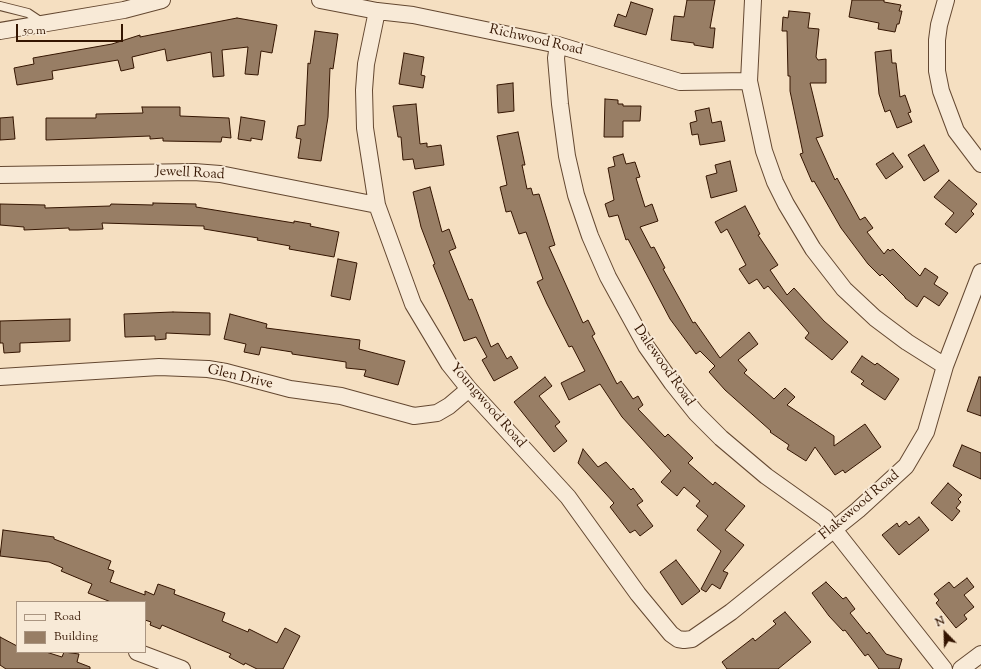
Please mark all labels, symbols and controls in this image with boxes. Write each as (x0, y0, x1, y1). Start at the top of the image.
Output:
scale bar (18, 16, 125, 42)
text: 50 m (23, 22, 46, 40)
street label: Richwood Road (487, 22, 585, 60)
street label: Jewell Road (155, 164, 225, 184)
street label: Dalewood Road (629, 322, 697, 410)
street label: Youngwood Road (446, 360, 528, 452)
street label: Glen Drive (206, 362, 274, 394)
street label: Flakewood Road (816, 468, 904, 544)
legend (16, 601, 146, 653)
text: Road (54, 608, 81, 626)
north arrow (925, 613, 965, 653)
text: N (933, 613, 947, 631)
text: Building (54, 628, 98, 646)

